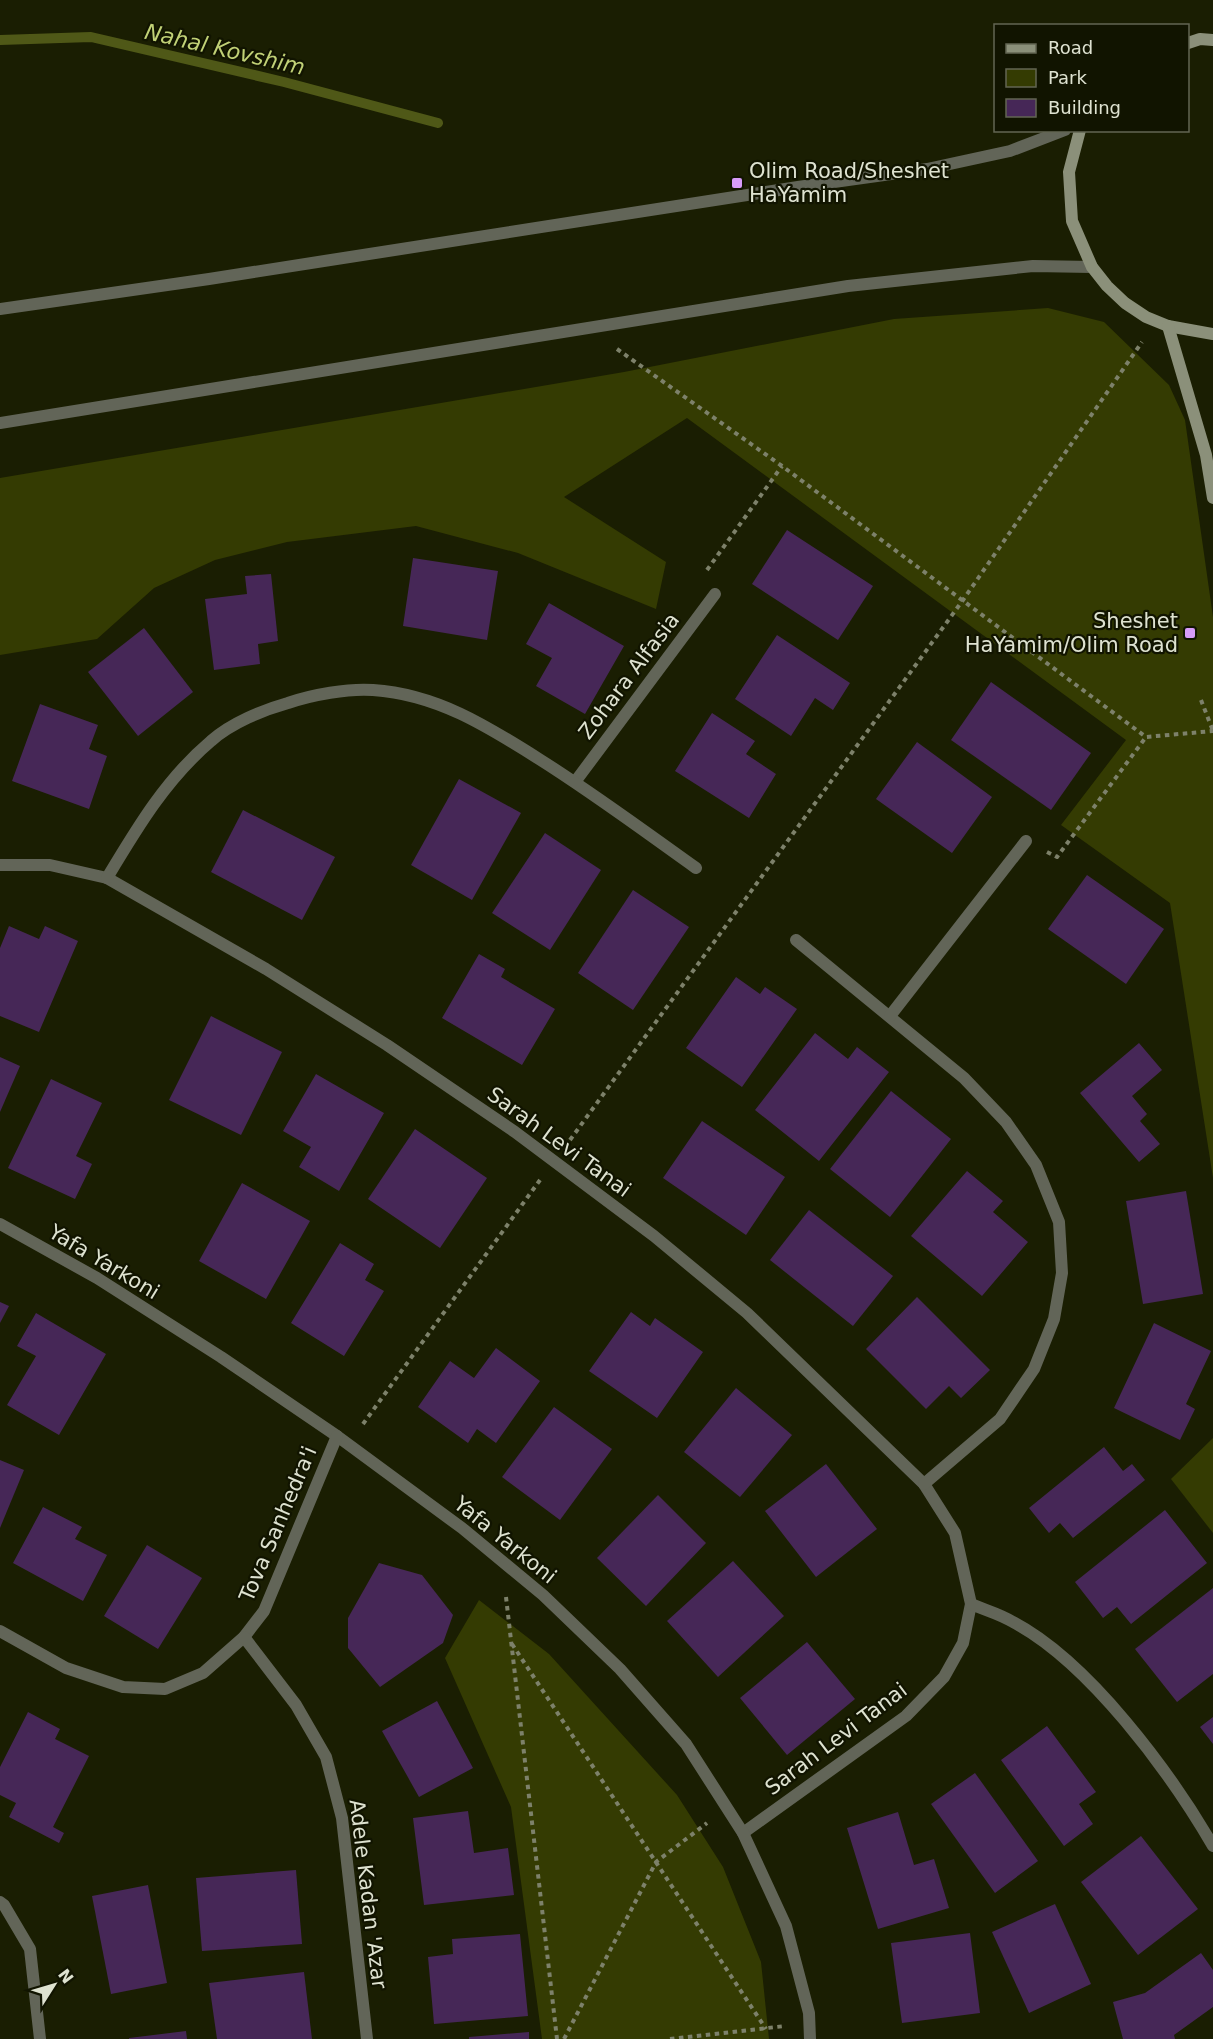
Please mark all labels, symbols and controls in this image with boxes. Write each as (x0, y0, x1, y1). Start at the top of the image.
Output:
water label: Nahal Kovshim (142, 19, 307, 80)
legend (994, 24, 1189, 132)
text: Road (1048, 37, 1093, 58)
text: Park (1048, 67, 1087, 88)
text: Building (1048, 97, 1121, 118)
place label: Olim Road/Sheshet HaYamim (749, 159, 949, 207)
marker: Olim Road/Sheshet HaYamim (730, 176, 744, 190)
street label: Zohara Alfasia (574, 608, 684, 744)
place label: Sheshet HaYamim/Olim Road (965, 609, 1178, 657)
marker: Sheshet HaYamim/Olim Road (1183, 626, 1197, 640)
street label: Sarah Levi Tanai (483, 1082, 635, 1202)
street label: Yafa Yarkoni (44, 1219, 164, 1304)
street label: Tova Sanhedra'i (234, 1443, 322, 1606)
street label: Yafa Yarkoni (448, 1491, 561, 1589)
street label: Sarah Levi Tanai (760, 1678, 912, 1800)
street label: Adele Kadan 'Azar (344, 1798, 392, 1991)
north arrow (24, 1955, 84, 2015)
text: N (54, 1965, 77, 1987)

